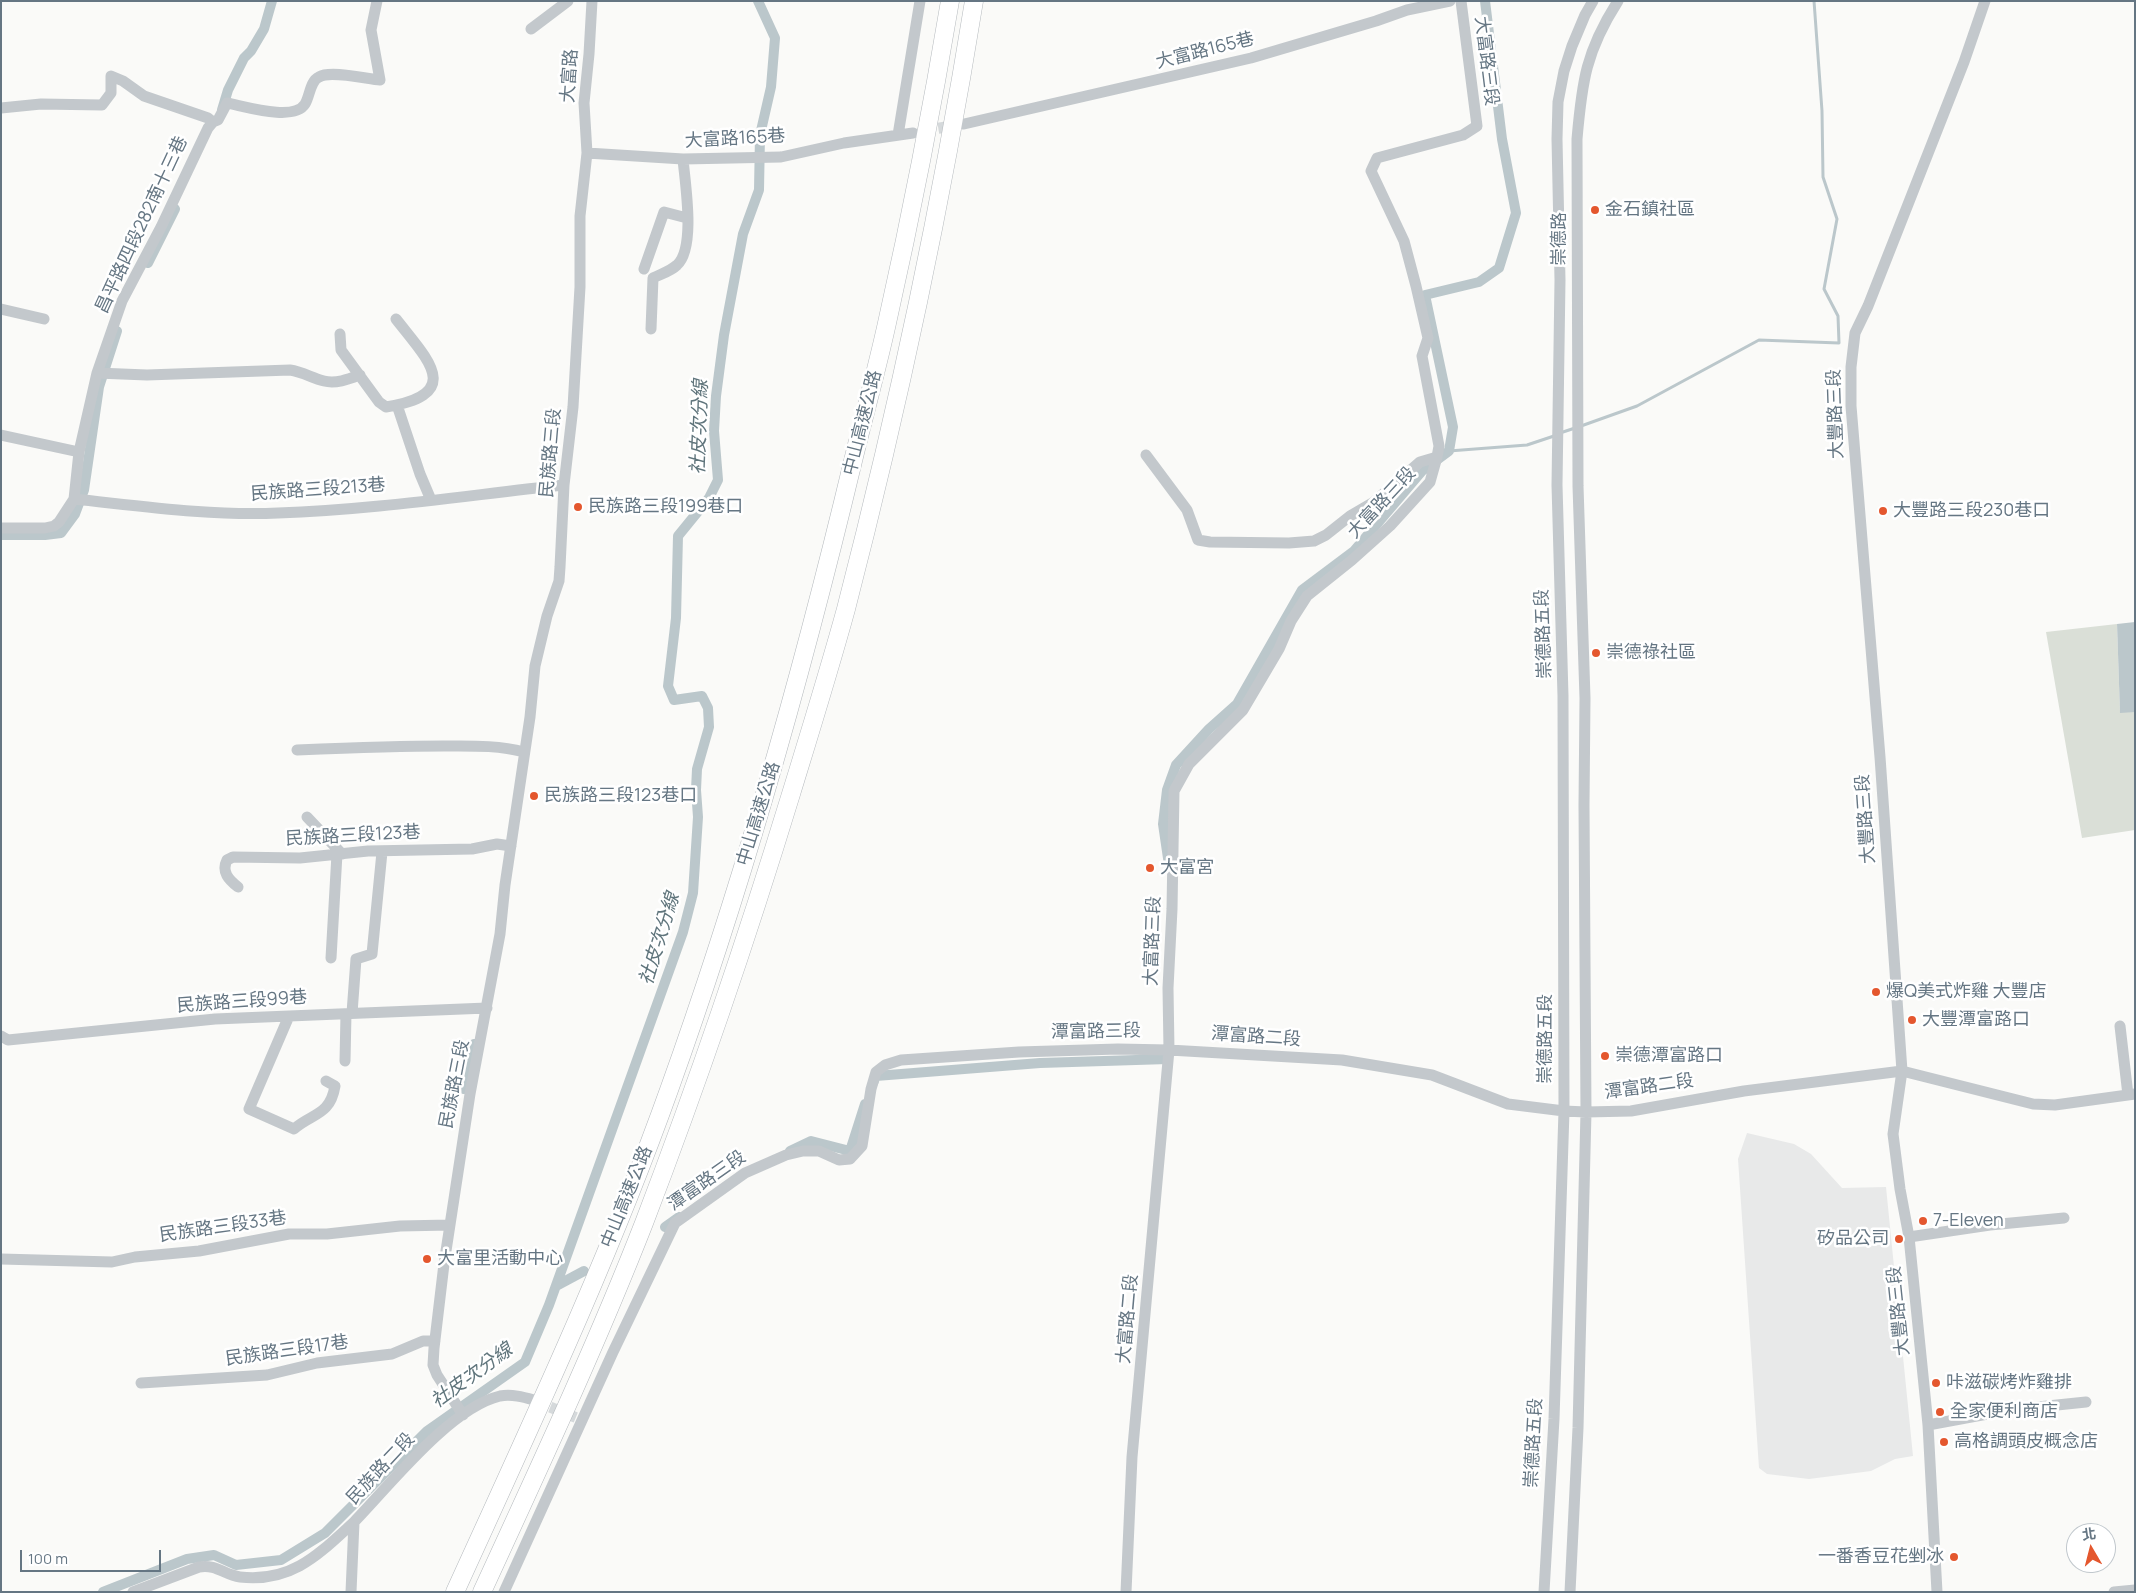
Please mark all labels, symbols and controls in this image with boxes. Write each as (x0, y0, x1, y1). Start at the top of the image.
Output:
street label: 大富路三段 (1470, 15, 1502, 107)
street label: 大富路165巷 (1154, 28, 1256, 74)
street label: 大富路 (557, 48, 583, 104)
street label: 大富路165巷 (684, 126, 786, 152)
street label: 昌平路四段282南十三巷 (91, 133, 193, 317)
place label: 金石鎮社區 (1605, 199, 1695, 221)
marker: 金石鎮社區 (1589, 204, 1601, 216)
street label: 崇德路 (1549, 212, 1571, 266)
street label: 中山高速公路 (839, 368, 887, 478)
street label: 大豐路三段 (1824, 369, 1848, 459)
water label: 社皮次分線 (687, 379, 713, 475)
street label: 民族路三段 (536, 407, 566, 499)
street label: 大富路三段 (1343, 463, 1421, 543)
street label: 民族路三段213巷 (250, 475, 386, 505)
place label: 民族路三段199巷口 (588, 496, 743, 518)
place label: 大豐路三段230巷口 (1893, 500, 2050, 522)
marker: 民族路三段199巷口 (572, 501, 584, 513)
marker: 大豐路三段230巷口 (1877, 505, 1889, 517)
street label: 崇德路五段 (1532, 589, 1556, 679)
place label: 崇德祿社區 (1606, 642, 1696, 664)
marker: 崇德祿社區 (1590, 647, 1602, 659)
street label: 中山高速公路 (733, 759, 785, 869)
street label: 大豐路三段 (1852, 773, 1880, 865)
place label: 民族路三段123巷口 (544, 785, 697, 807)
marker: 民族路三段123巷口 (528, 790, 540, 802)
street label: 民族路三段123巷 (285, 822, 421, 850)
place label: 大富宮 (1160, 857, 1214, 879)
marker: 大富宮 (1144, 862, 1156, 874)
water label: 社皮次分線 (635, 890, 685, 988)
street label: 大富路三段 (1141, 896, 1165, 986)
place label: 爆Q美式炸雞 大豐店 (1886, 981, 2047, 1003)
marker: 爆Q美式炸雞 大豐店 (1870, 986, 1882, 998)
street label: 民族路三段99巷 (176, 987, 308, 1017)
street label: 崇德路五段 (1535, 994, 1557, 1084)
place label: 大豐潭富路口 (1922, 1009, 2030, 1031)
marker: 大豐潭富路口 (1906, 1014, 1918, 1026)
street label: 潭富路三段 (1051, 1020, 1141, 1044)
street label: 潭富路二段 (1210, 1023, 1302, 1051)
street label: 民族路三段 (436, 1038, 474, 1130)
place label: 崇德潭富路口 (1615, 1045, 1723, 1067)
marker: 崇德潭富路口 (1599, 1050, 1611, 1062)
street label: 潭富路二段 (1603, 1070, 1695, 1104)
street label: 中山高速公路 (597, 1143, 657, 1251)
street label: 潭富路三段 (664, 1146, 750, 1216)
street label: 民族路三段33巷 (158, 1207, 288, 1247)
place label: 7-Eleven (1933, 1210, 2004, 1232)
marker: 7-Eleven (1917, 1215, 1929, 1227)
place label: 矽品公司 (1817, 1228, 1889, 1250)
marker: 矽品公司 (1893, 1233, 1905, 1245)
place label: 大富里活動中心 (437, 1248, 563, 1270)
marker: 大富里活動中心 (421, 1253, 433, 1265)
street label: 大豐路三段 (1884, 1265, 1914, 1357)
street label: 大富路二段 (1113, 1273, 1143, 1365)
street label: 民族路三段17巷 (224, 1332, 350, 1370)
water label: 社皮次分線 (427, 1339, 517, 1413)
place label: 咔滋碳烤炸雞排 (1946, 1372, 2072, 1394)
marker: 咔滋碳烤炸雞排 (1930, 1377, 1942, 1389)
street label: 崇德路五段 (1521, 1397, 1547, 1489)
place label: 全家便利商店 (1950, 1401, 2058, 1423)
marker: 全家便利商店 (1934, 1406, 1946, 1418)
street label: 民族路二段 (342, 1429, 420, 1509)
place label: 高格調頭皮概念店 (1954, 1431, 2098, 1453)
marker: 高格調頭皮概念店 (1938, 1436, 1950, 1448)
north arrow (2066, 1523, 2116, 1573)
text: 北 (2081, 1523, 2097, 1544)
scale bar (22, 1540, 164, 1572)
place label: 一番香豆花剉冰 (1818, 1546, 1944, 1568)
text: 100 m (28, 1548, 68, 1569)
marker: 一番香豆花剉冰 (1948, 1551, 1960, 1563)

